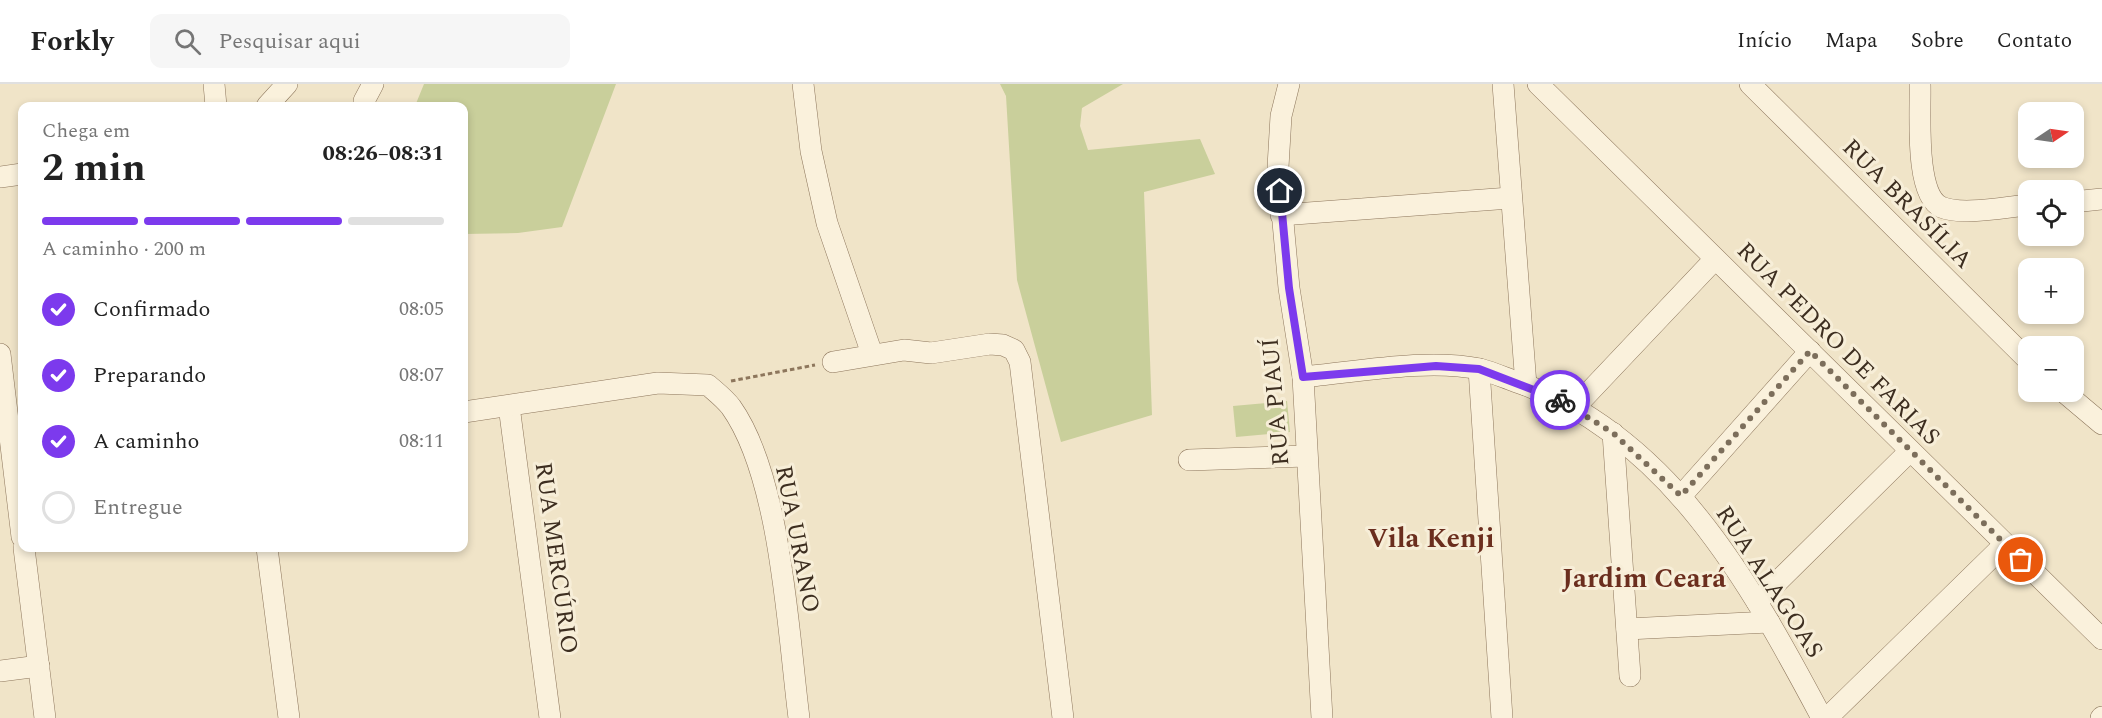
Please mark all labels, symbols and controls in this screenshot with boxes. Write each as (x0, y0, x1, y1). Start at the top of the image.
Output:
search box (150, 14, 570, 68)
text: Forkly (30, 20, 114, 63)
icon: search (171, 25, 204, 58)
text: Pesquisar aqui (219, 25, 361, 58)
text: Início (1737, 25, 1792, 57)
text: Mapa (1825, 25, 1878, 57)
text: Sobre (1911, 25, 1964, 57)
text: Contato (1997, 25, 2072, 57)
north arrow (2018, 102, 2084, 168)
map controls (2018, 102, 2084, 402)
text: Chega em (42, 116, 130, 146)
street label: RUA BRASÍLIA (1833, 130, 1981, 278)
text: 08:26–08:31 (322, 137, 444, 170)
text: 2 min (42, 139, 146, 198)
pin (1254, 165, 1305, 216)
icon: home (1263, 174, 1296, 207)
button: locate (2018, 180, 2084, 246)
text: A caminho · 200 m (42, 234, 206, 264)
street label: RUA PEDRO DE FARIAS (1728, 234, 1948, 454)
button: + (2018, 258, 2084, 324)
icon: check (42, 293, 75, 326)
text: Confirmado (93, 293, 210, 326)
text: 08:05 (399, 294, 444, 324)
button: − (2018, 336, 2084, 402)
street label: RUA PIAUÍ (1252, 337, 1300, 467)
icon: check (42, 359, 75, 392)
text: Preparando (93, 359, 206, 392)
text: 08:07 (399, 360, 444, 390)
courier (1530, 370, 1590, 430)
icon: bike (1544, 384, 1577, 417)
icon: check (42, 425, 75, 458)
text: A caminho (93, 425, 199, 458)
text: 08:11 (399, 426, 444, 456)
street label: RUA MERCÚRIO (525, 460, 587, 656)
street label: RUA URANO (765, 462, 829, 616)
text: Entregue (93, 491, 183, 524)
street label: RUA ALAGOAS (1706, 499, 1832, 665)
district label: Vila Kenji (1368, 518, 1494, 560)
pin (1995, 534, 2046, 585)
icon: bag (2004, 543, 2037, 576)
district label: Jardim Ceará (1562, 558, 1726, 600)

